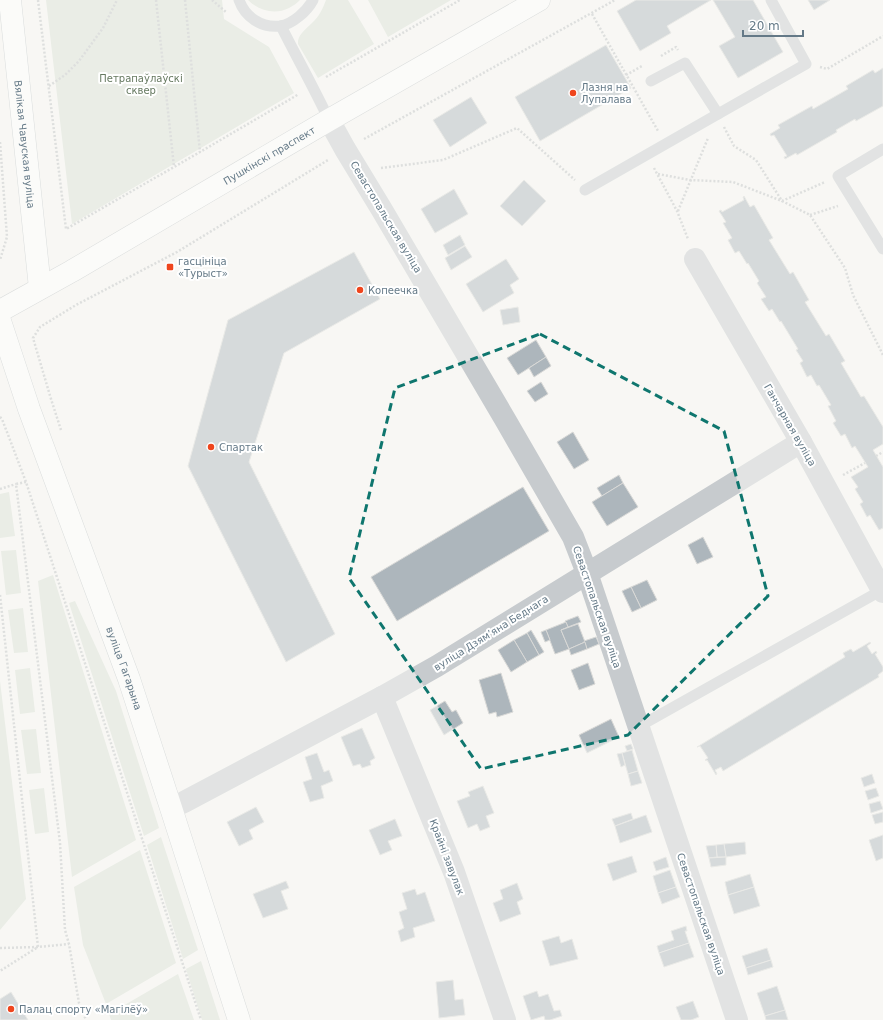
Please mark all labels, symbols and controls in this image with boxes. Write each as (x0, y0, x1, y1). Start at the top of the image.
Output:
scale bar (743, 12, 803, 38)
text: 20 m (749, 19, 780, 33)
park label: Петрапаўлаўскі сквер (99, 73, 183, 96)
street label: Вялікая Чавуская вуліца (13, 79, 37, 209)
place label: Лазня на Лупалава (581, 82, 632, 105)
marker: Лазня на Лупалава (568, 88, 578, 98)
street label: Пушкінскі праспект (221, 124, 317, 186)
street label: Севастопальская вуліца (348, 159, 424, 275)
place label: гасцініца «Турыст» (178, 256, 228, 279)
marker: гасцініца «Турыст» (165, 262, 175, 272)
marker: Копеечка (355, 285, 365, 295)
place label: Копеечка (368, 285, 418, 296)
street label: Ганчарная вуліца (762, 382, 818, 468)
marker: Спартак (206, 442, 216, 452)
place label: Спартак (219, 442, 263, 453)
street label: Севастопальская вуліца (571, 545, 623, 669)
street label: вуліца Дзямʼяна Беднага (432, 593, 550, 673)
street label: вуліца Гагарына (105, 625, 144, 711)
street label: Крайні завулак (427, 818, 467, 896)
street label: Севастопальская вуліца (675, 852, 727, 976)
marker: Палац спорту «Магілёў» (6, 1004, 16, 1014)
place label: Палац спорту «Магілёў» (19, 1004, 148, 1015)

